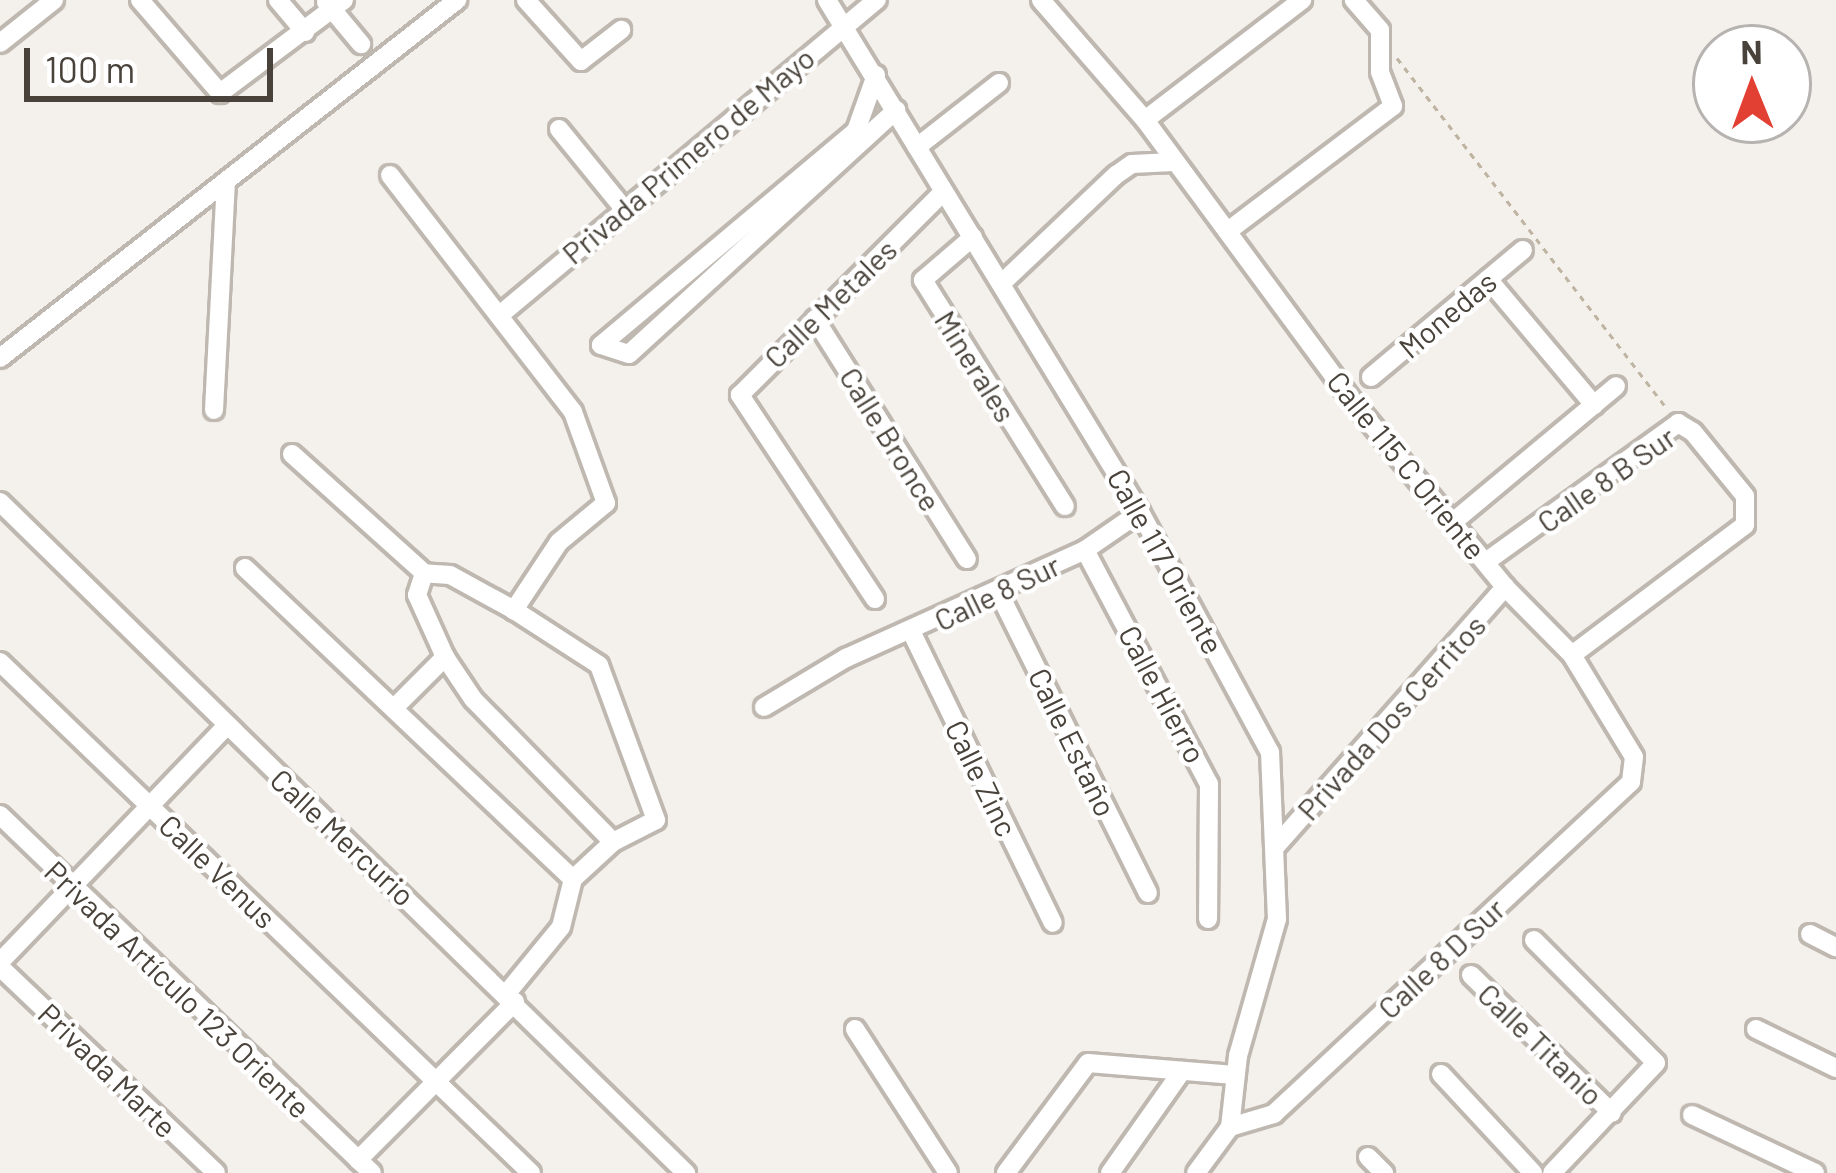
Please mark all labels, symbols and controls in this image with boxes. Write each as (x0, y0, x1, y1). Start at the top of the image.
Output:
scale bar (30, 24, 279, 98)
north arrow (1692, 24, 1812, 144)
text: N (1740, 31, 1763, 71)
street label: Privada Primero de Mayo (555, 39, 821, 271)
text: 100 m (45, 47, 135, 90)
street label: Calle Metales (756, 231, 904, 375)
street label: Monedas (1391, 263, 1503, 365)
street label: Minerales (928, 304, 1024, 428)
street label: Calle Bronce (833, 361, 949, 517)
street label: Calle 115 C Oriente (1320, 364, 1494, 566)
street label: Calle 8 B Sur (1530, 418, 1682, 540)
street label: Calle 117 Oriente (1100, 462, 1232, 660)
street label: Calle 8 Sur (928, 546, 1066, 638)
street label: Privada Dos Cerritos (1289, 607, 1493, 827)
street label: Calle Hierro (1112, 619, 1214, 769)
street label: Calle Estaño (1022, 662, 1124, 822)
street label: Calle Zinc (938, 714, 1026, 842)
street label: Calle Mercurio (263, 761, 423, 913)
street label: Calle Venus (152, 807, 284, 935)
street label: Privada Artículo 123 Oriente (38, 853, 318, 1125)
street label: Calle 8 D Sur (1370, 890, 1512, 1026)
street label: Calle Titanio (1471, 976, 1611, 1112)
street label: Privada Marte (32, 995, 184, 1145)

